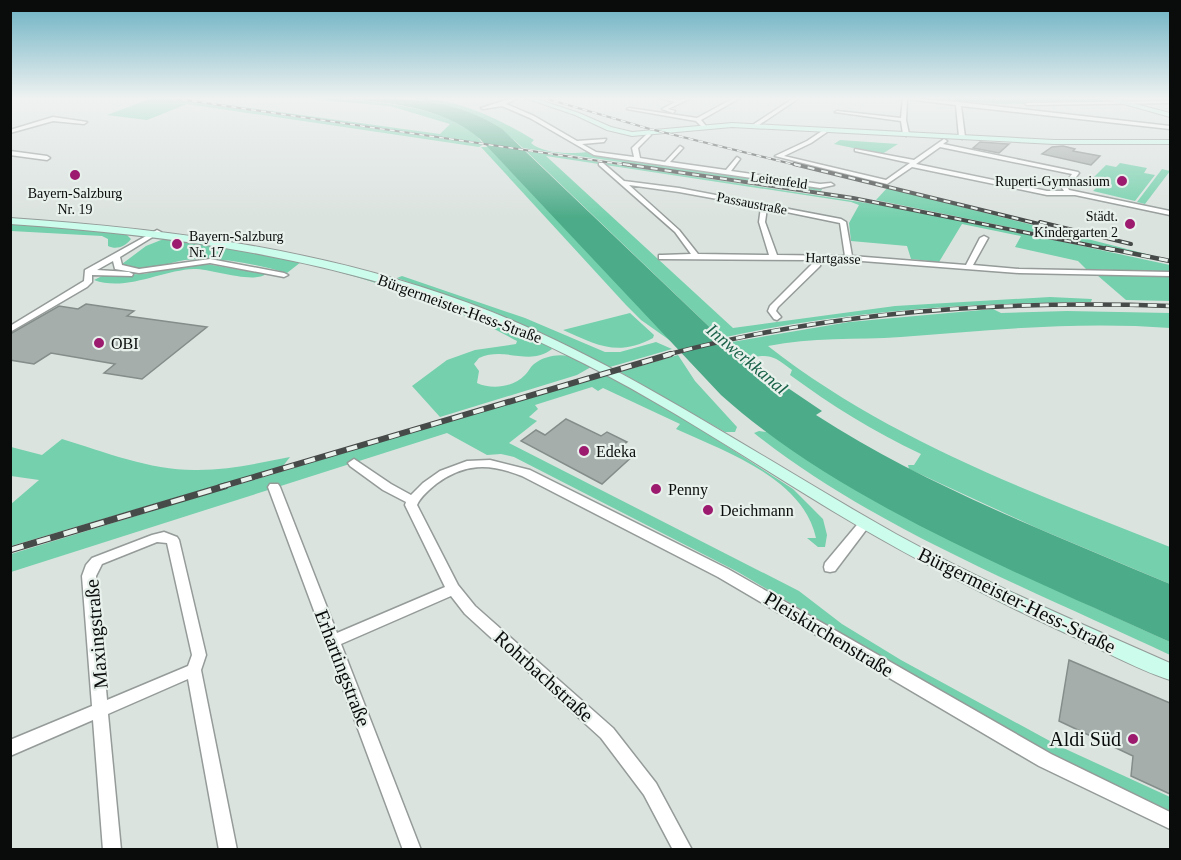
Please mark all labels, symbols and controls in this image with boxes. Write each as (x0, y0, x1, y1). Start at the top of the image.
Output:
marker: Bayern-Salzburg Nr. 19 (68, 168, 82, 182)
street label: Leitenfeld (749, 169, 808, 192)
place label: Ruperti-Gymnasium (995, 174, 1110, 189)
marker: Ruperti-Gymnasium (1115, 174, 1129, 188)
place label: Bayern-Salzburg Nr. 19 (28, 186, 122, 217)
street label: Passaustraße (715, 189, 788, 218)
place label: Städt. Kindergarten 2 (1034, 209, 1118, 240)
marker: Städt. Kindergarten 2 (1123, 217, 1137, 231)
place label: Bayern-Salzburg Nr. 17 (189, 229, 284, 260)
marker: Bayern-Salzburg Nr. 17 (170, 237, 184, 251)
street label: Hartgasse (805, 250, 861, 267)
street label: Bürgermeister-Hess-Straße (375, 271, 544, 347)
water label: Innwerkkanal (702, 319, 791, 398)
place label: OBI (111, 335, 139, 352)
marker: OBI (92, 336, 106, 350)
place label: Edeka (596, 443, 636, 460)
marker: Edeka (577, 444, 591, 458)
place label: Penny (668, 481, 708, 499)
marker: Penny (649, 482, 663, 496)
place label: Deichmann (720, 502, 794, 519)
marker: Deichmann (701, 503, 715, 517)
street label: Bürgermeister-Hess-Straße (914, 543, 1119, 658)
street label: Maxingstraße (80, 578, 113, 690)
street label: Pleiskirchenstraße (760, 587, 898, 681)
street label: Erhartingstraße (310, 607, 375, 730)
street label: Rohrbachstraße (490, 626, 598, 726)
place label: Aldi Süd (1049, 728, 1121, 750)
marker: Aldi Süd (1126, 732, 1140, 746)

